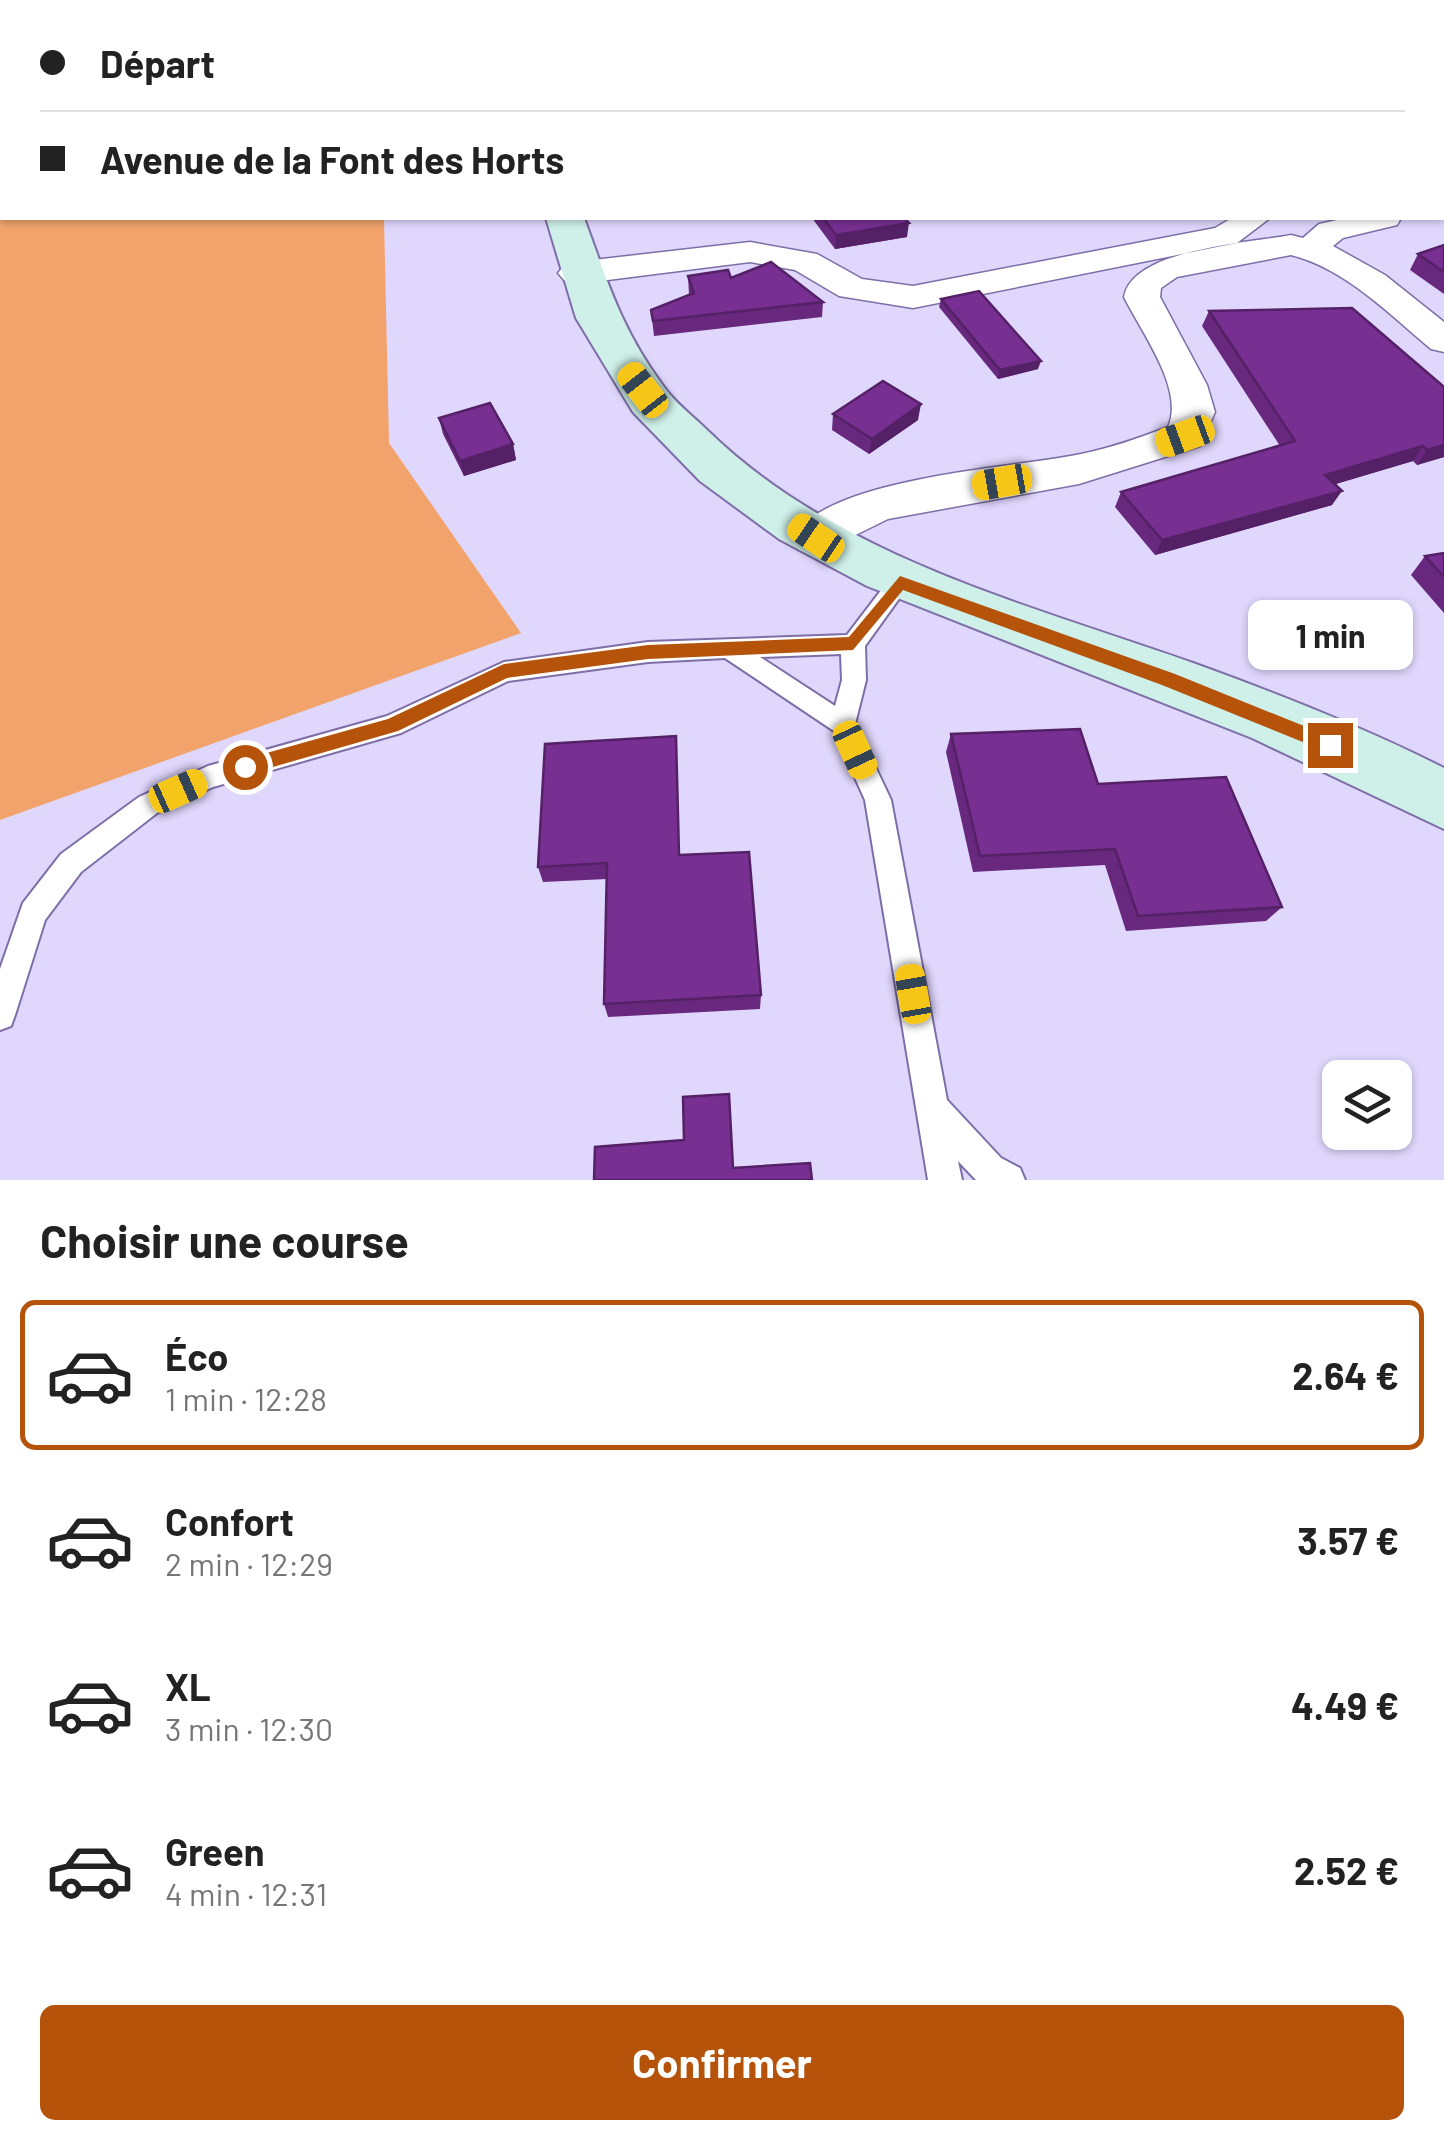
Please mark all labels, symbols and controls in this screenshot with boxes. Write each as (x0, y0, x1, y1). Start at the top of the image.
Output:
text: Départ (100, 40, 215, 86)
text: Avenue de la Font des Horts (100, 136, 564, 182)
car (613, 357, 673, 423)
car (1152, 412, 1218, 460)
car (970, 462, 1034, 502)
car (783, 509, 849, 567)
callout: 1 min (1248, 600, 1412, 670)
text: 1 min (1295, 616, 1366, 654)
car (829, 716, 881, 784)
route end (1308, 723, 1353, 768)
route start (223, 745, 268, 790)
car (144, 765, 212, 817)
car (893, 962, 933, 1026)
map controls (1322, 1060, 1412, 1150)
button: layers (1322, 1060, 1412, 1150)
text: Choisir une course (40, 1213, 409, 1267)
icon: car (45, 1330, 135, 1420)
text: Éco (165, 1333, 229, 1379)
text: 2.64 € (1292, 1352, 1399, 1398)
text: 1 min · 12:28 (165, 1379, 327, 1417)
icon: car (45, 1495, 135, 1585)
text: Confort (165, 1498, 294, 1544)
text: 3.57 € (1297, 1517, 1399, 1563)
text: 2 min · 12:29 (165, 1544, 333, 1582)
icon: car (45, 1660, 135, 1750)
text: XL (165, 1663, 211, 1709)
text: 4.49 € (1291, 1682, 1399, 1728)
text: 3 min · 12:30 (165, 1709, 333, 1747)
icon: car (45, 1825, 135, 1915)
text: Green (165, 1828, 265, 1874)
text: 2.52 € (1294, 1847, 1399, 1893)
text: 4 min · 12:31 (165, 1874, 327, 1912)
button: Confirmer (40, 2005, 1404, 2120)

